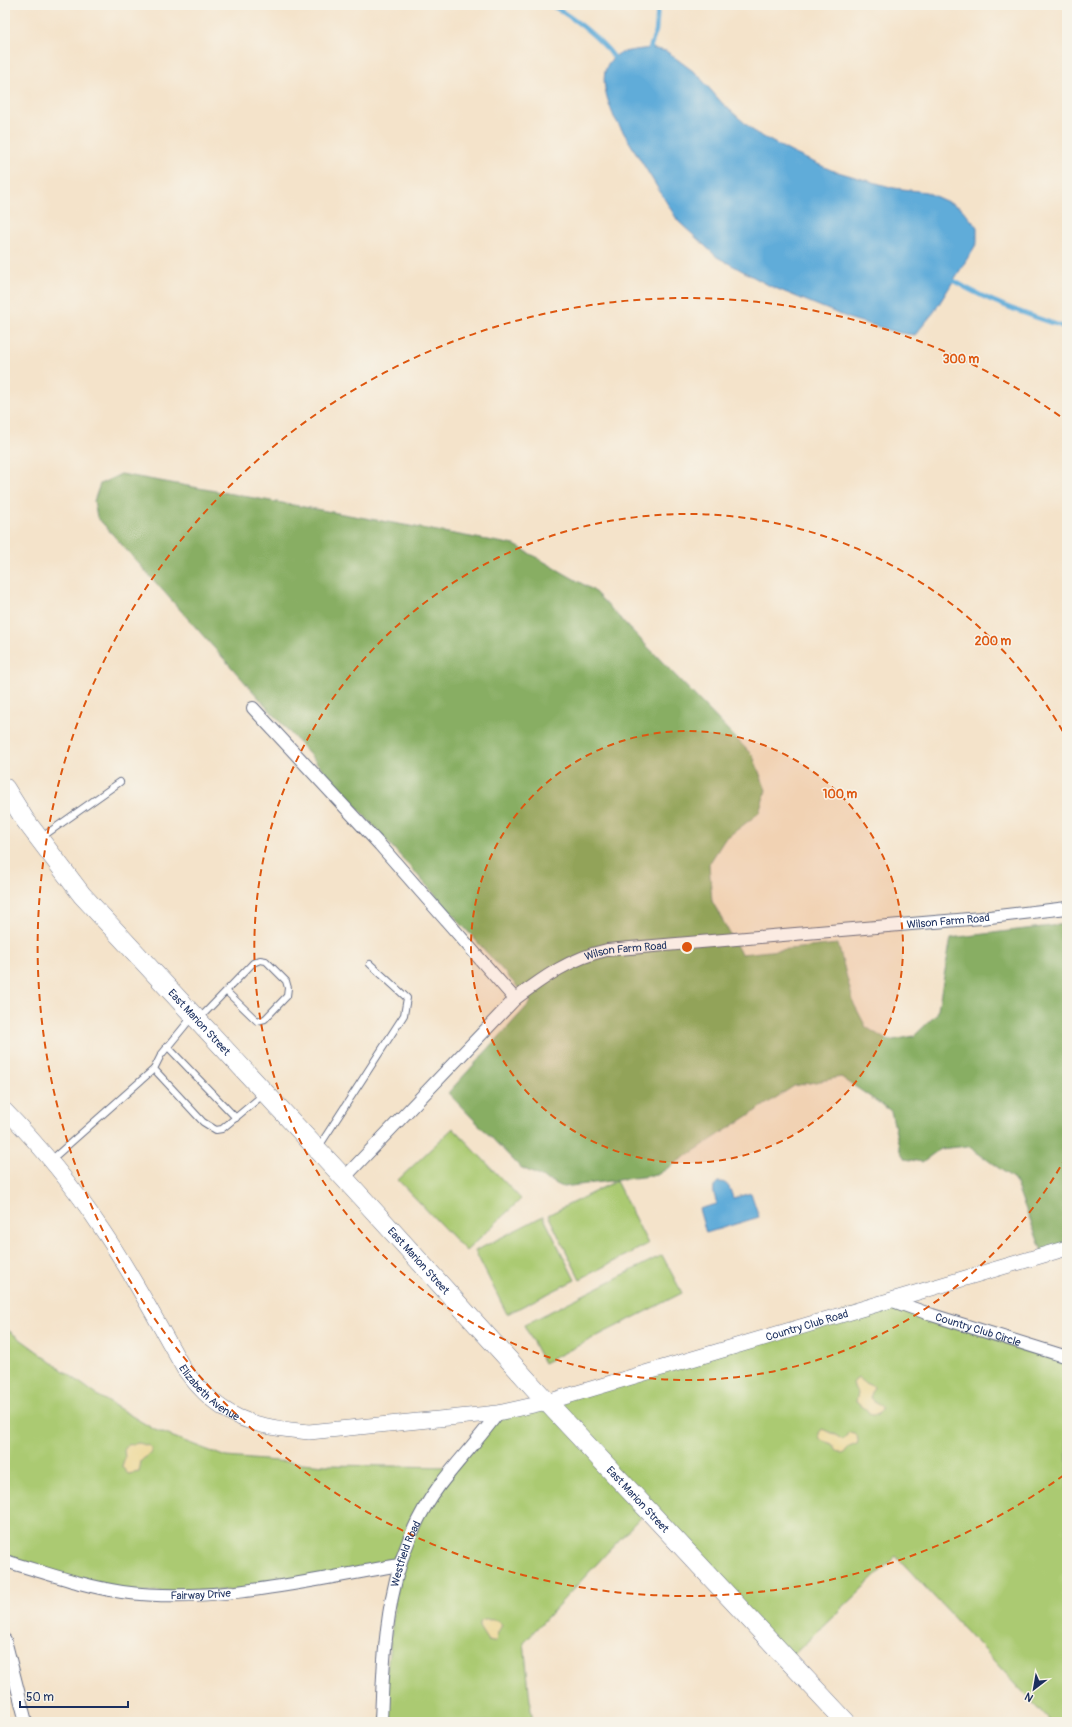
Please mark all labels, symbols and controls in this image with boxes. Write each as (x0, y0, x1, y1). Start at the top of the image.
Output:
text: 300 m (943, 352, 980, 367)
text: 200 m (975, 634, 1012, 649)
text: 100 m (823, 787, 858, 802)
street label: Wilson Farm Road (906, 911, 990, 931)
street label: Wilson Farm Road (582, 938, 667, 963)
centre of rings (680, 940, 694, 954)
street label: East Marion Street (166, 986, 234, 1058)
street label: East Marion Street (385, 1224, 453, 1297)
street label: Country Club Road (764, 1307, 850, 1343)
street label: Country Club Circle (934, 1310, 1023, 1349)
street label: Elizabeth Avenue (176, 1362, 242, 1423)
street label: East Marion Street (604, 1463, 672, 1535)
street label: Westfield Road (388, 1518, 423, 1588)
street label: Fairway Drive (171, 1586, 232, 1602)
north arrow (1014, 1669, 1054, 1709)
scale bar (20, 1683, 128, 1709)
text: N (1022, 1689, 1036, 1705)
text: 50 m (26, 1690, 54, 1705)

